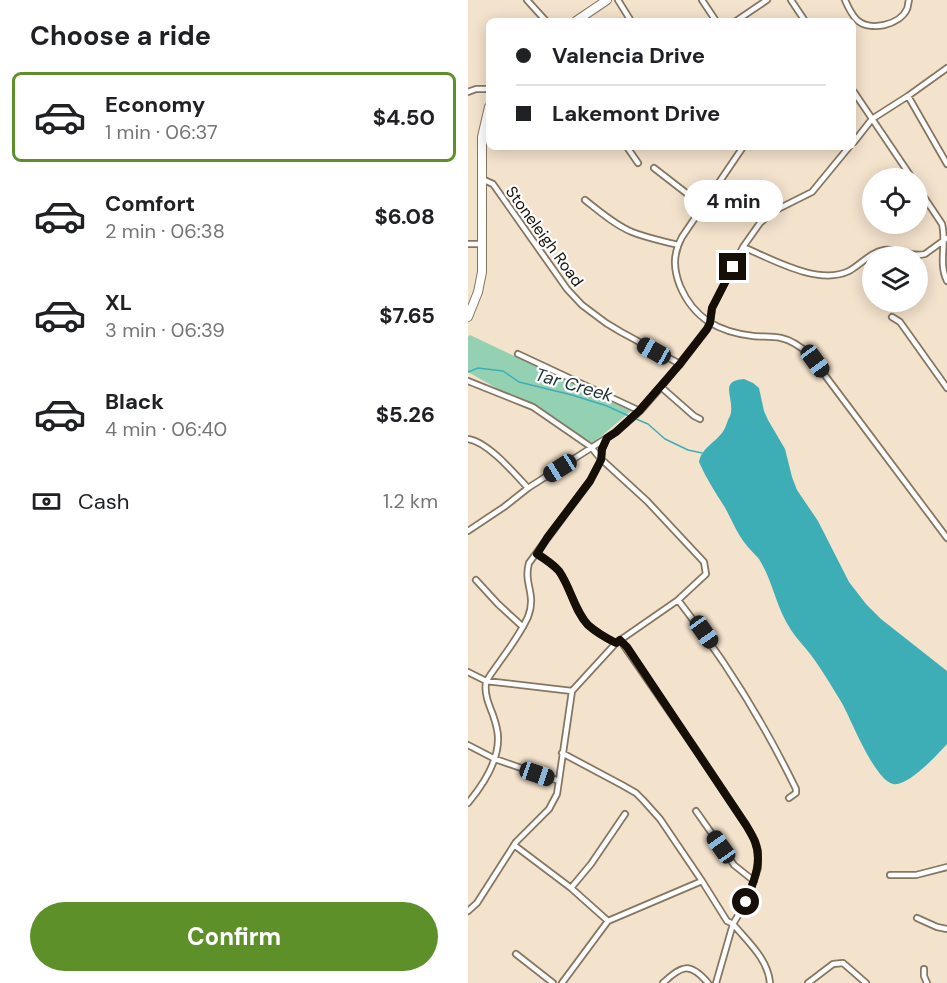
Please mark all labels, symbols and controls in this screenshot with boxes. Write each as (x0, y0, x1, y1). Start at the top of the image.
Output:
text: Choose a ride (30, 18, 211, 53)
text: Valencia Drive (552, 41, 705, 70)
icon: car (33, 90, 87, 144)
text: Economy (105, 90, 205, 119)
text: Lakemont Drive (552, 99, 720, 128)
text: $4.50 (373, 103, 435, 132)
text: 1 min · 06:37 (105, 119, 218, 145)
map controls (862, 168, 928, 312)
button: locate (862, 168, 928, 234)
callout: 4 min (684, 180, 782, 222)
street label: Stoneleigh Road (501, 182, 588, 291)
text: 4 min (706, 188, 761, 214)
icon: car (33, 189, 87, 243)
text: Comfort (105, 189, 195, 218)
text: $6.08 (374, 202, 435, 231)
text: 2 min · 06:38 (105, 218, 225, 244)
button: layers (862, 246, 928, 312)
route end (719, 253, 746, 280)
icon: car (33, 288, 87, 342)
text: XL (105, 288, 132, 317)
text: $7.65 (379, 301, 435, 330)
text: 3 min · 06:39 (105, 317, 225, 343)
car (634, 334, 674, 368)
car (797, 341, 833, 381)
water label: Tar Creek (532, 362, 616, 408)
icon: car (33, 387, 87, 441)
text: Black (105, 387, 164, 416)
text: $5.26 (376, 400, 435, 429)
text: 4 min · 06:40 (105, 416, 227, 442)
car (540, 451, 580, 485)
icon: cash (30, 485, 63, 518)
text: Cash (78, 487, 129, 516)
text: 1.2 km (383, 488, 438, 514)
car (686, 612, 722, 652)
car (517, 760, 557, 788)
car (703, 827, 739, 867)
route start (732, 888, 759, 915)
button: Confirm (30, 902, 438, 971)

